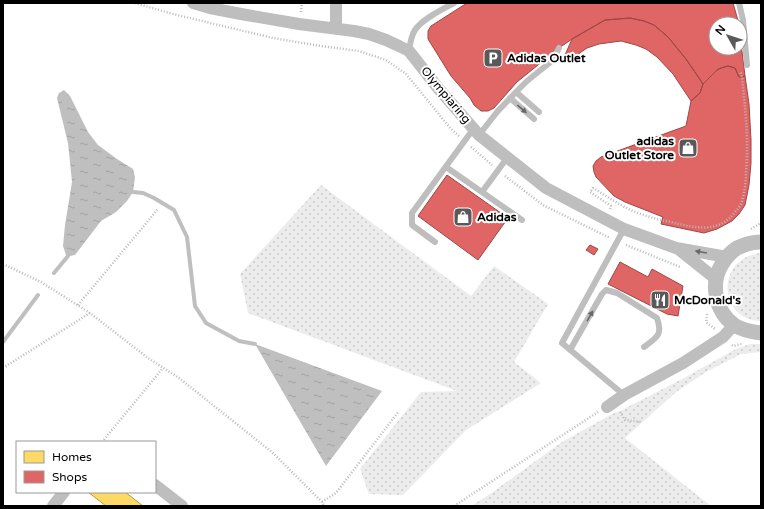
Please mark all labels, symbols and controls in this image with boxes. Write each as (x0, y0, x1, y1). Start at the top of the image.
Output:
north arrow (708, 16, 748, 56)
text: N (713, 22, 728, 38)
parking icon: Adidas Outlet (482, 47, 504, 69)
place label: Adidas Outlet (507, 51, 586, 65)
street label: Olympiaring (418, 64, 474, 126)
one-way arrow (517, 104, 528, 113)
place label: adidas Outlet Store (605, 134, 674, 162)
shop icon: adidas Outlet Store (677, 137, 699, 159)
shop icon: Adidas (452, 206, 474, 228)
place label: Adidas (477, 210, 517, 224)
one-way arrow (695, 249, 707, 255)
restaurant icon: McDonald's (649, 289, 671, 311)
place label: McDonald's (674, 293, 741, 307)
one-way arrow (586, 310, 593, 322)
legend (16, 441, 156, 493)
text: Homes (52, 450, 92, 464)
text: Shops (52, 470, 87, 484)

